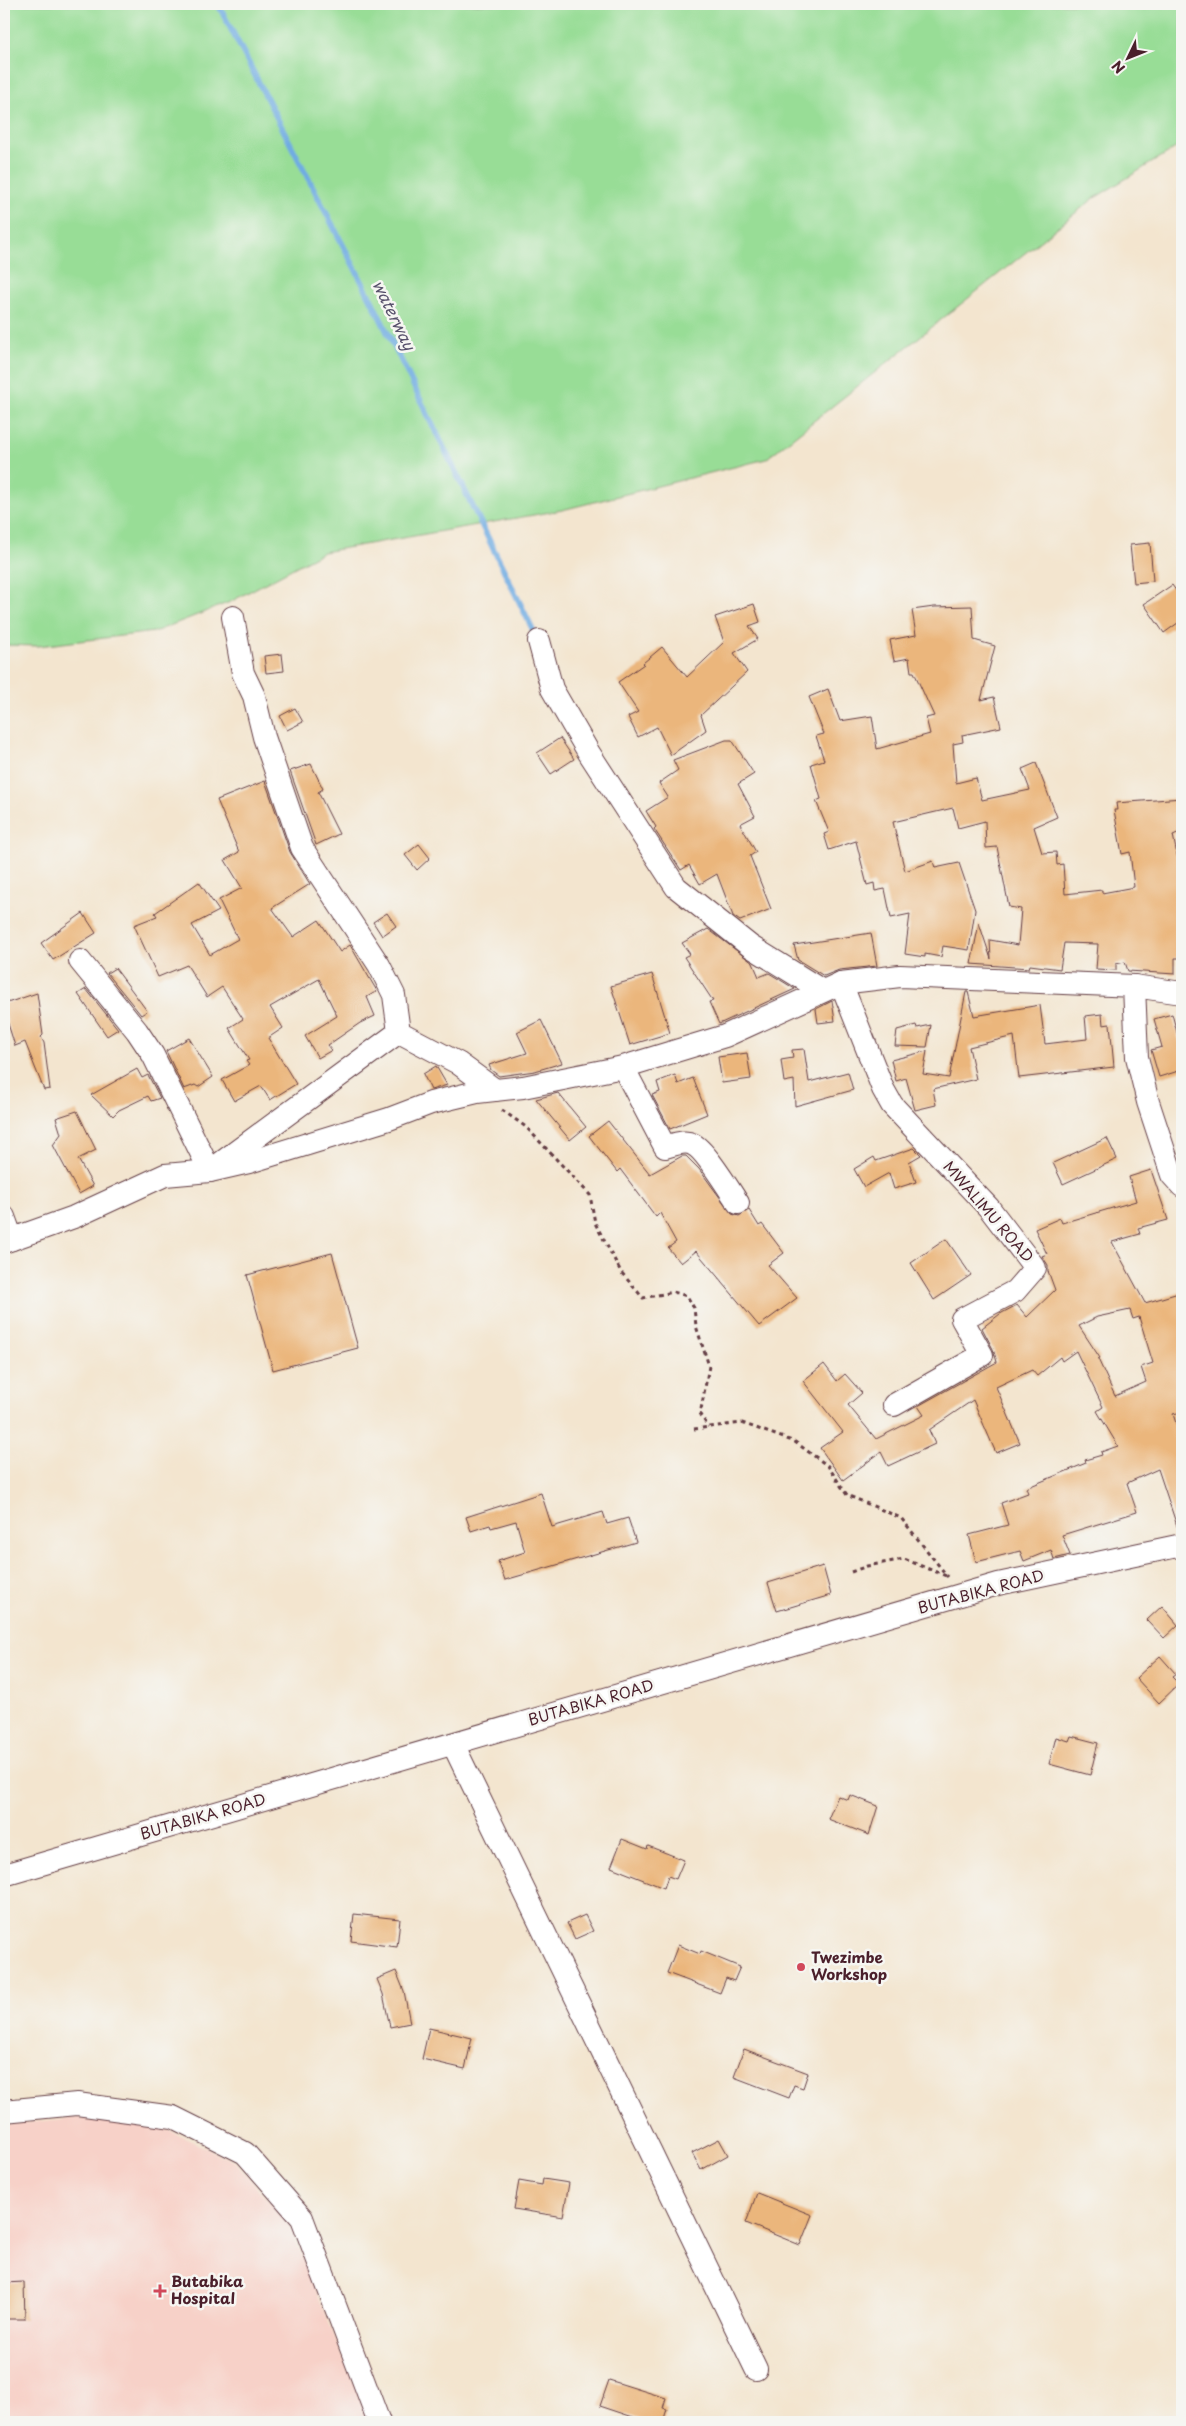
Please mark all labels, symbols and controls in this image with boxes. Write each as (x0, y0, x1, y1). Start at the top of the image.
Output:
north arrow (1104, 32, 1154, 82)
text: N (1107, 56, 1130, 78)
water label: waterway (368, 275, 423, 355)
street label: MWALIMU ROAD (938, 1155, 1040, 1267)
street label: BUTABIKA ROAD (915, 1563, 1046, 1618)
street label: BUTABIKA ROAD (525, 1673, 656, 1731)
street label: BUTABIKA ROAD (137, 1787, 268, 1845)
place label: Twezimbe Workshop (811, 1945, 887, 1985)
marker: Twezimbe Workshop (795, 1961, 807, 1973)
place label: Butabika Hospital (171, 2269, 244, 2309)
marker: Butabika Hospital (153, 2284, 167, 2298)

